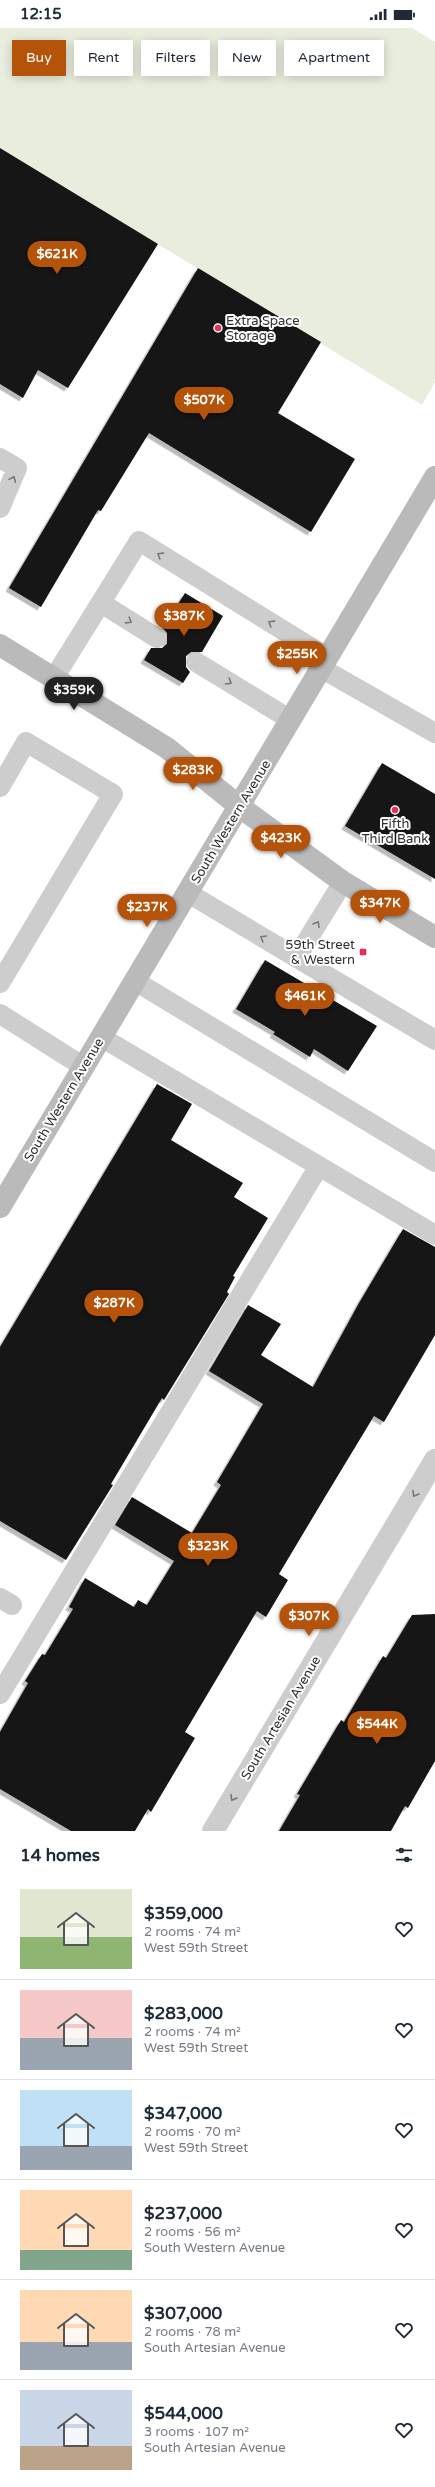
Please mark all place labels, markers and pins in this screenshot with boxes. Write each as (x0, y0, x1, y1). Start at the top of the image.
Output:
pin: $621K (29, 241, 85, 275)
place label: Extra Space Storage (226, 313, 300, 344)
marker: Extra Space Storage (213, 323, 223, 333)
pin: $507K (176, 387, 232, 421)
pin: $387K (156, 603, 212, 637)
pin: $255K (269, 641, 325, 675)
pin: $359K (46, 677, 102, 711)
pin: $283K (165, 757, 221, 791)
marker: Fifth Third Bank (390, 805, 400, 815)
place label: Fifth Third Bank (362, 816, 428, 847)
pin: $423K (253, 825, 309, 859)
pin: $347K (352, 890, 408, 924)
pin: $237K (119, 894, 175, 928)
place label: 59th Street & Western (285, 937, 355, 968)
marker: 59th Street & Western (358, 947, 368, 957)
pin: $461K (277, 983, 333, 1017)
pin: $287K (86, 1290, 142, 1324)
pin: $323K (180, 1533, 236, 1567)
pin: $307K (281, 1603, 337, 1637)
pin: $544K (349, 1711, 405, 1745)

